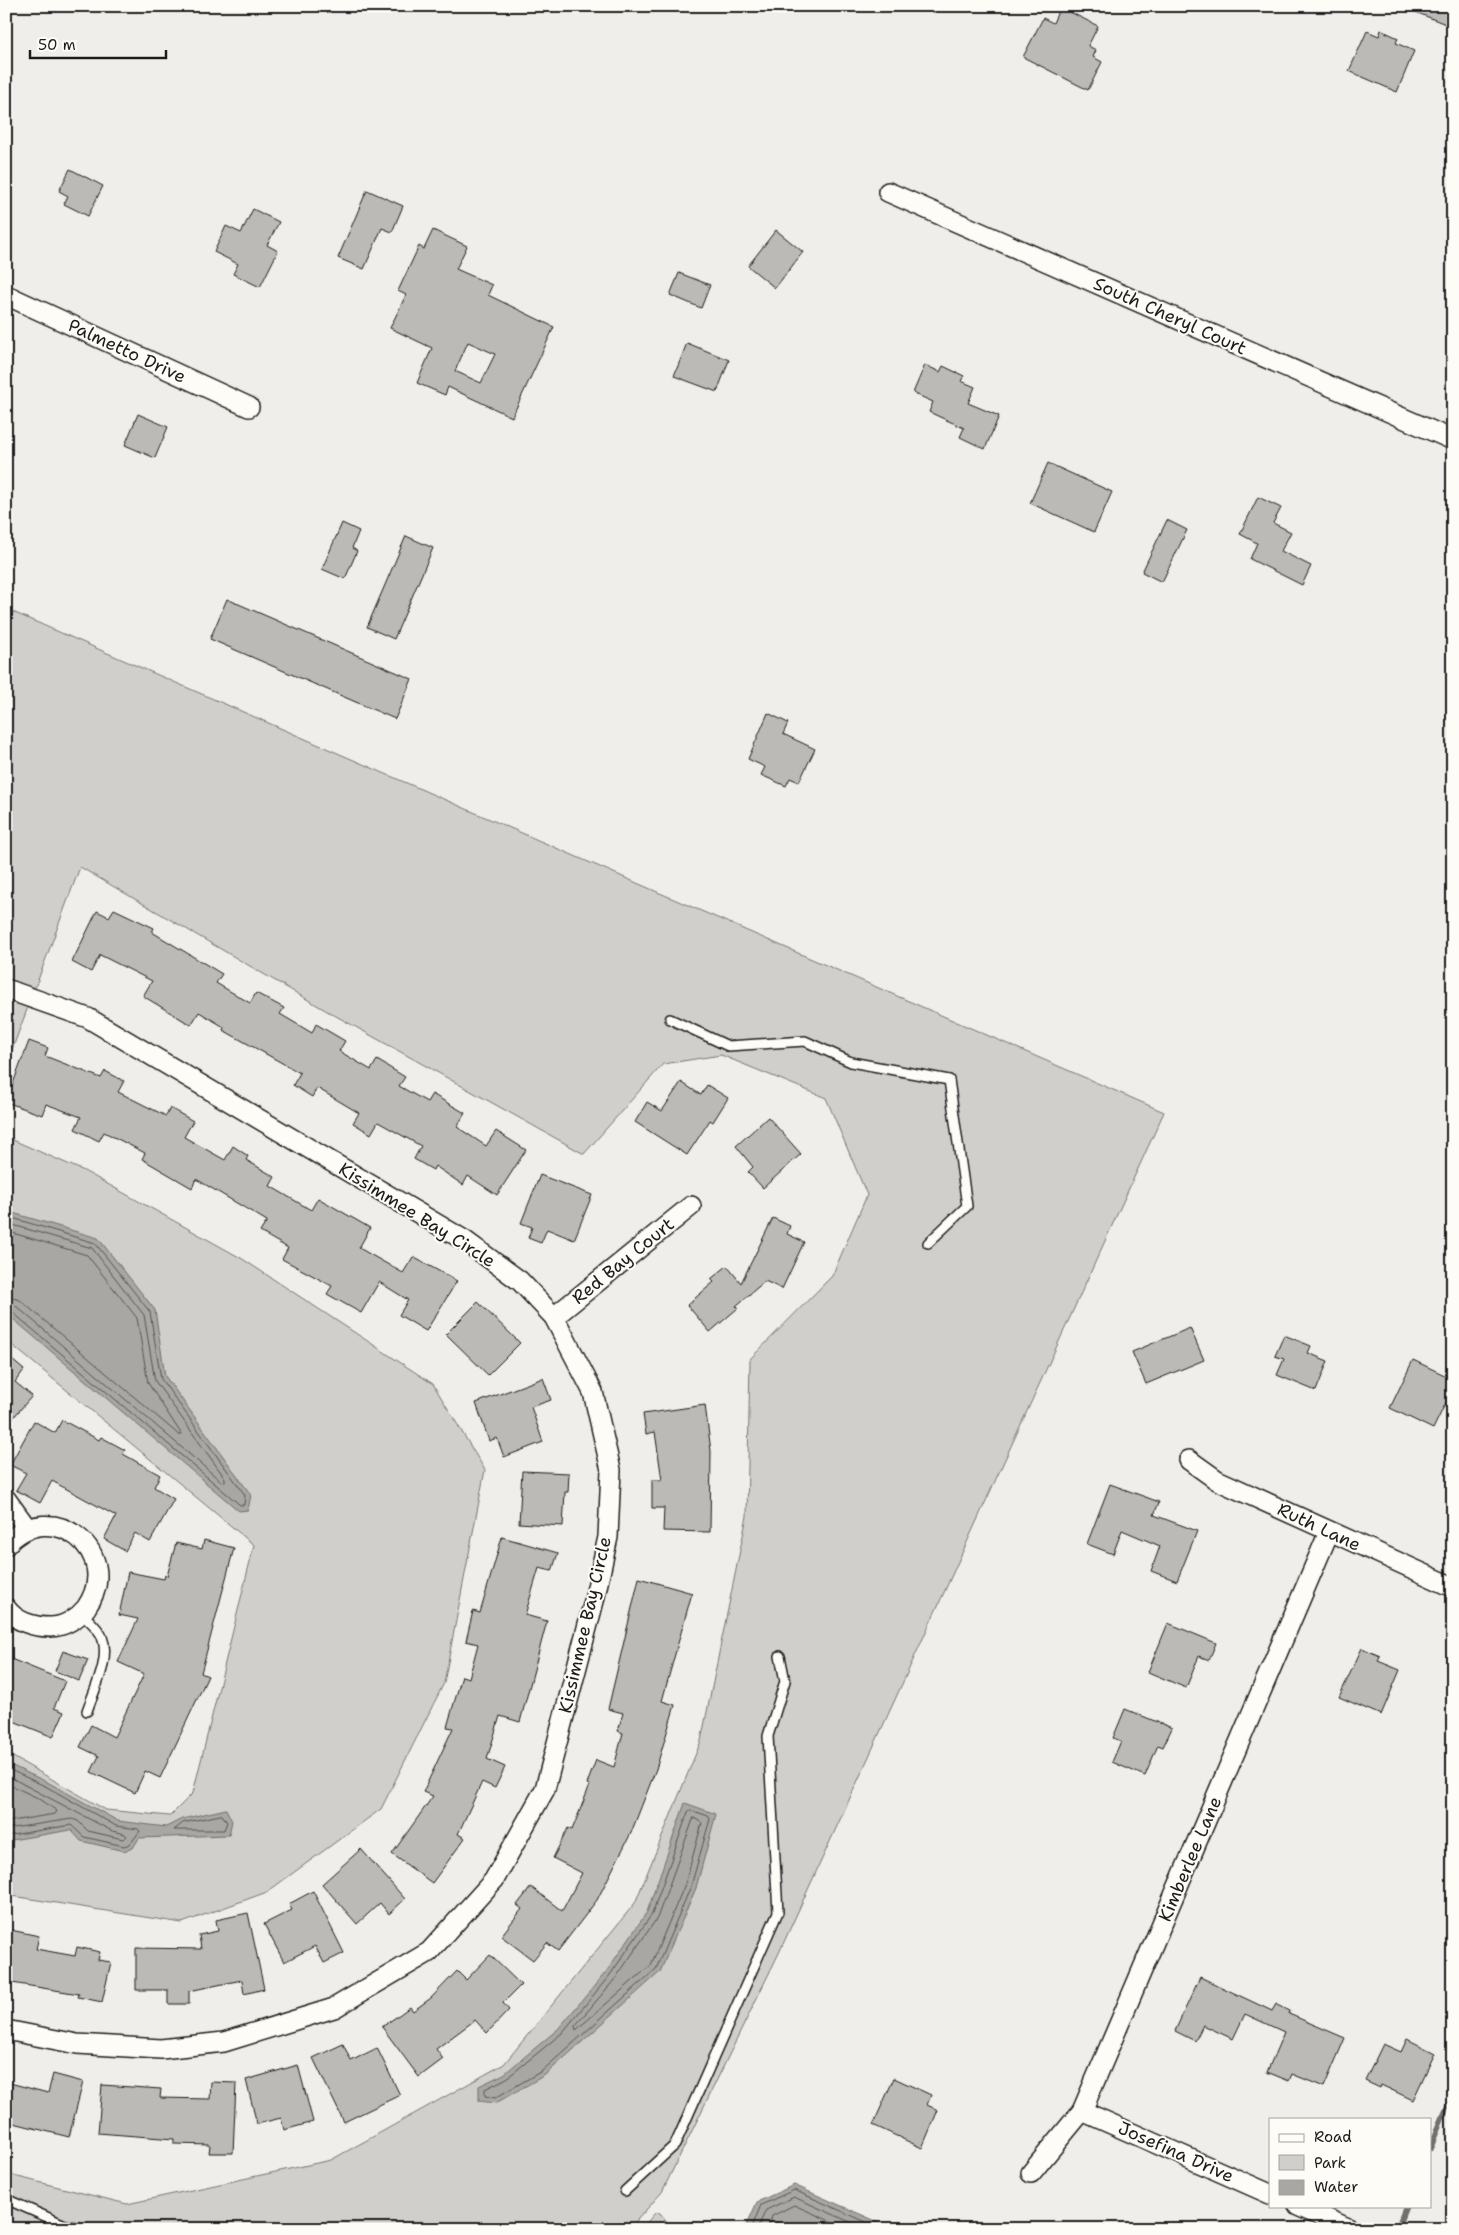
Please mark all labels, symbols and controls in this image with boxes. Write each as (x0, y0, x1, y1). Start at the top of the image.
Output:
scale bar (30, 28, 166, 60)
text: 50 m (38, 35, 76, 55)
street label: South Cheryl Court (1090, 271, 1250, 361)
street label: Palmetto Drive (64, 313, 190, 389)
street label: Kissimmee Bay Circle (334, 1157, 500, 1273)
street label: Red Bay Court (567, 1212, 679, 1310)
street label: Ruth Lane (1273, 1497, 1365, 1557)
street label: Kissimmee Bay Circle (553, 1534, 617, 1716)
street label: Kimberlee Lane (1153, 1793, 1227, 1925)
street label: Josefina Drive (1114, 2116, 1238, 2188)
legend (1269, 2118, 1432, 2208)
text: Road (1314, 2127, 1352, 2147)
text: Park (1314, 2153, 1346, 2173)
text: Water (1314, 2177, 1358, 2197)

